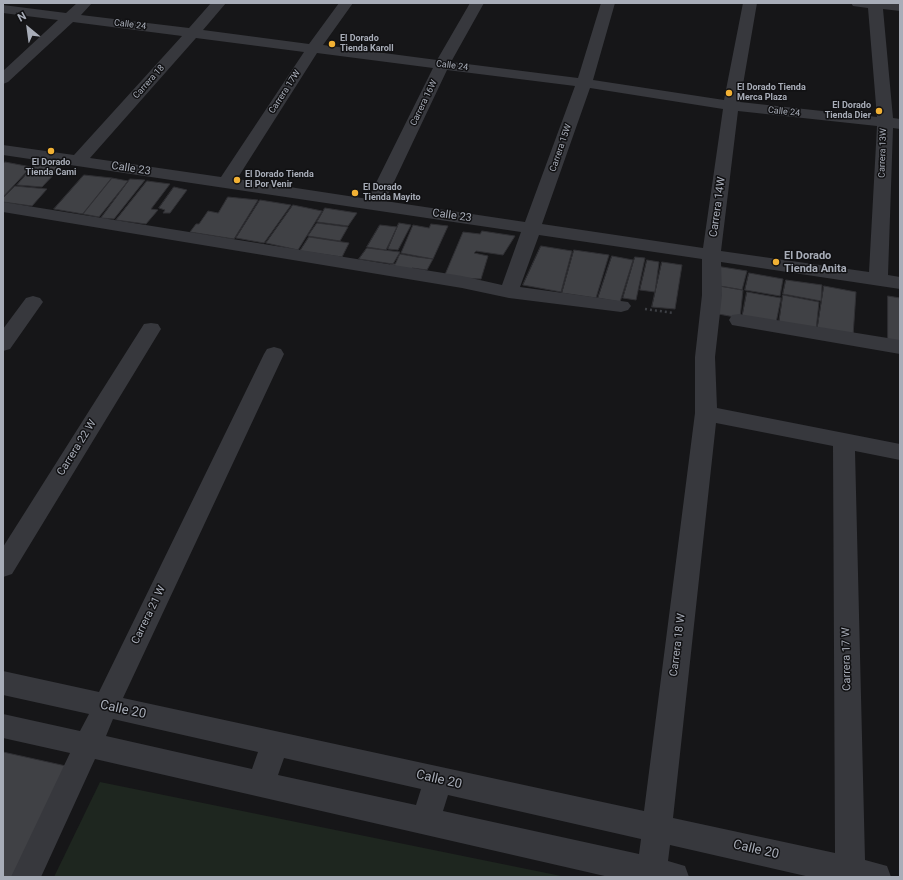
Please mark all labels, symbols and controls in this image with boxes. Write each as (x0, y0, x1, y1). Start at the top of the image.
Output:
north arrow (8, 8, 48, 48)
text: N (15, 10, 28, 25)
street label: Calle 24 (113, 18, 147, 32)
place label: El Dorado Tienda Karoll (340, 34, 394, 55)
marker: El Dorado Tienda Karoll (327, 39, 337, 49)
street label: Calle 24 (435, 59, 469, 73)
street label: Carrera 18 (131, 63, 167, 101)
street label: Carrera 17W (267, 68, 303, 116)
street label: Carrera 16W (408, 78, 440, 128)
place label: El Dorado Tienda Merca Plaza (737, 83, 806, 104)
marker: El Dorado Tienda Merca Plaza (724, 88, 734, 98)
place label: El Dorado Tienda Dier (825, 101, 871, 122)
street label: Calle 24 (767, 105, 801, 119)
marker: El Dorado Tienda Dier (874, 106, 884, 116)
street label: Carrera 15W (548, 123, 574, 173)
street label: Carrera 13W (877, 128, 889, 178)
marker: El Dorado Tienda Cami (46, 146, 56, 156)
place label: El Dorado Tienda Cami (26, 158, 76, 179)
street label: Calle 23 (111, 159, 151, 179)
place label: El Dorado Tienda El Por Venir (245, 170, 314, 191)
marker: El Dorado Tienda El Por Venir (232, 175, 242, 185)
street label: Carrera 14W (707, 176, 729, 238)
place label: El Dorado Tienda Mayito (363, 183, 421, 204)
marker: El Dorado Tienda Mayito (350, 188, 360, 198)
street label: Calle 23 (432, 207, 472, 225)
place label: El Dorado Tienda Anita (784, 249, 847, 275)
marker: El Dorado Tienda Anita (771, 257, 781, 267)
street label: Carrera 22 W (55, 418, 99, 478)
street label: Carrera 21 W (129, 584, 169, 646)
street label: Carrera 18 W (668, 613, 688, 677)
street label: Carrera 17 W (840, 627, 854, 691)
street label: Calle 20 (99, 698, 147, 722)
street label: Calle 20 (415, 767, 463, 793)
street label: Calle 20 (732, 837, 780, 863)

